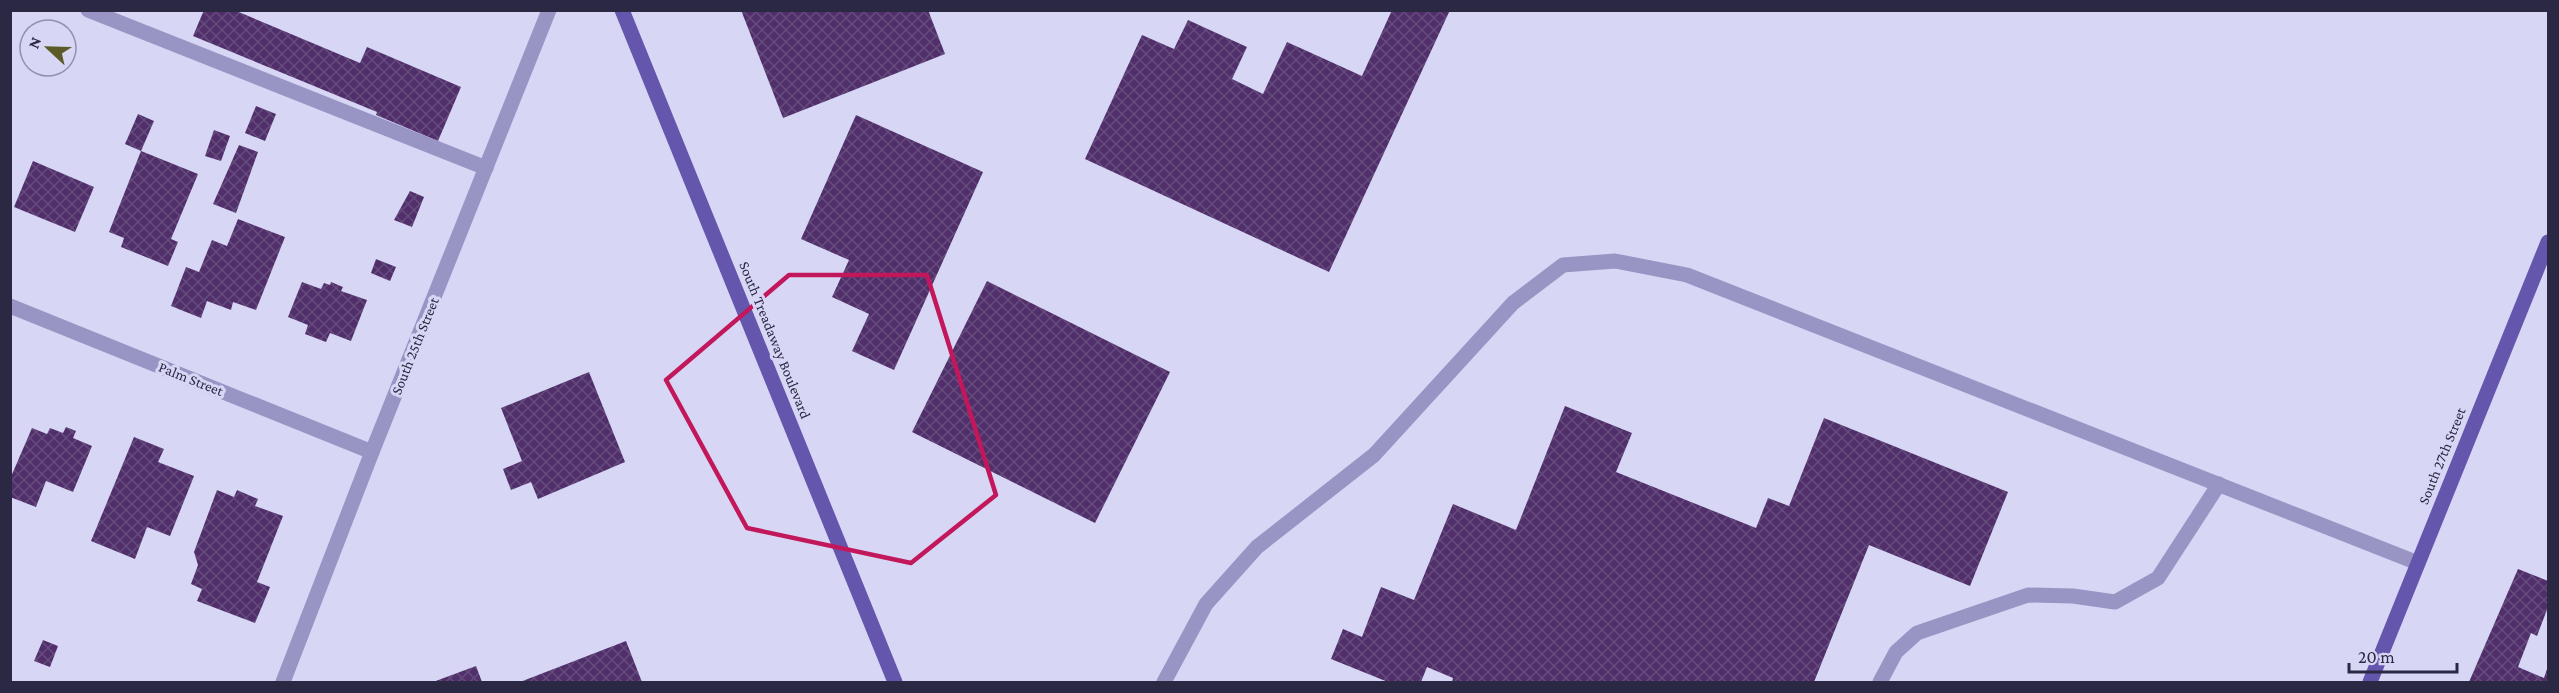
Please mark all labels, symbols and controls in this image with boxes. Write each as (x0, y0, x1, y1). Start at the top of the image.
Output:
north arrow (18, 18, 78, 78)
text: N (25, 34, 45, 51)
street label: South Treadaway Boulevard (735, 259, 814, 421)
street label: South 25th Street (388, 294, 442, 397)
street label: Palm Street (156, 359, 227, 400)
street label: South 27th Street (2415, 404, 2469, 507)
scale bar (2349, 636, 2457, 674)
text: 20 m (2358, 647, 2395, 667)

